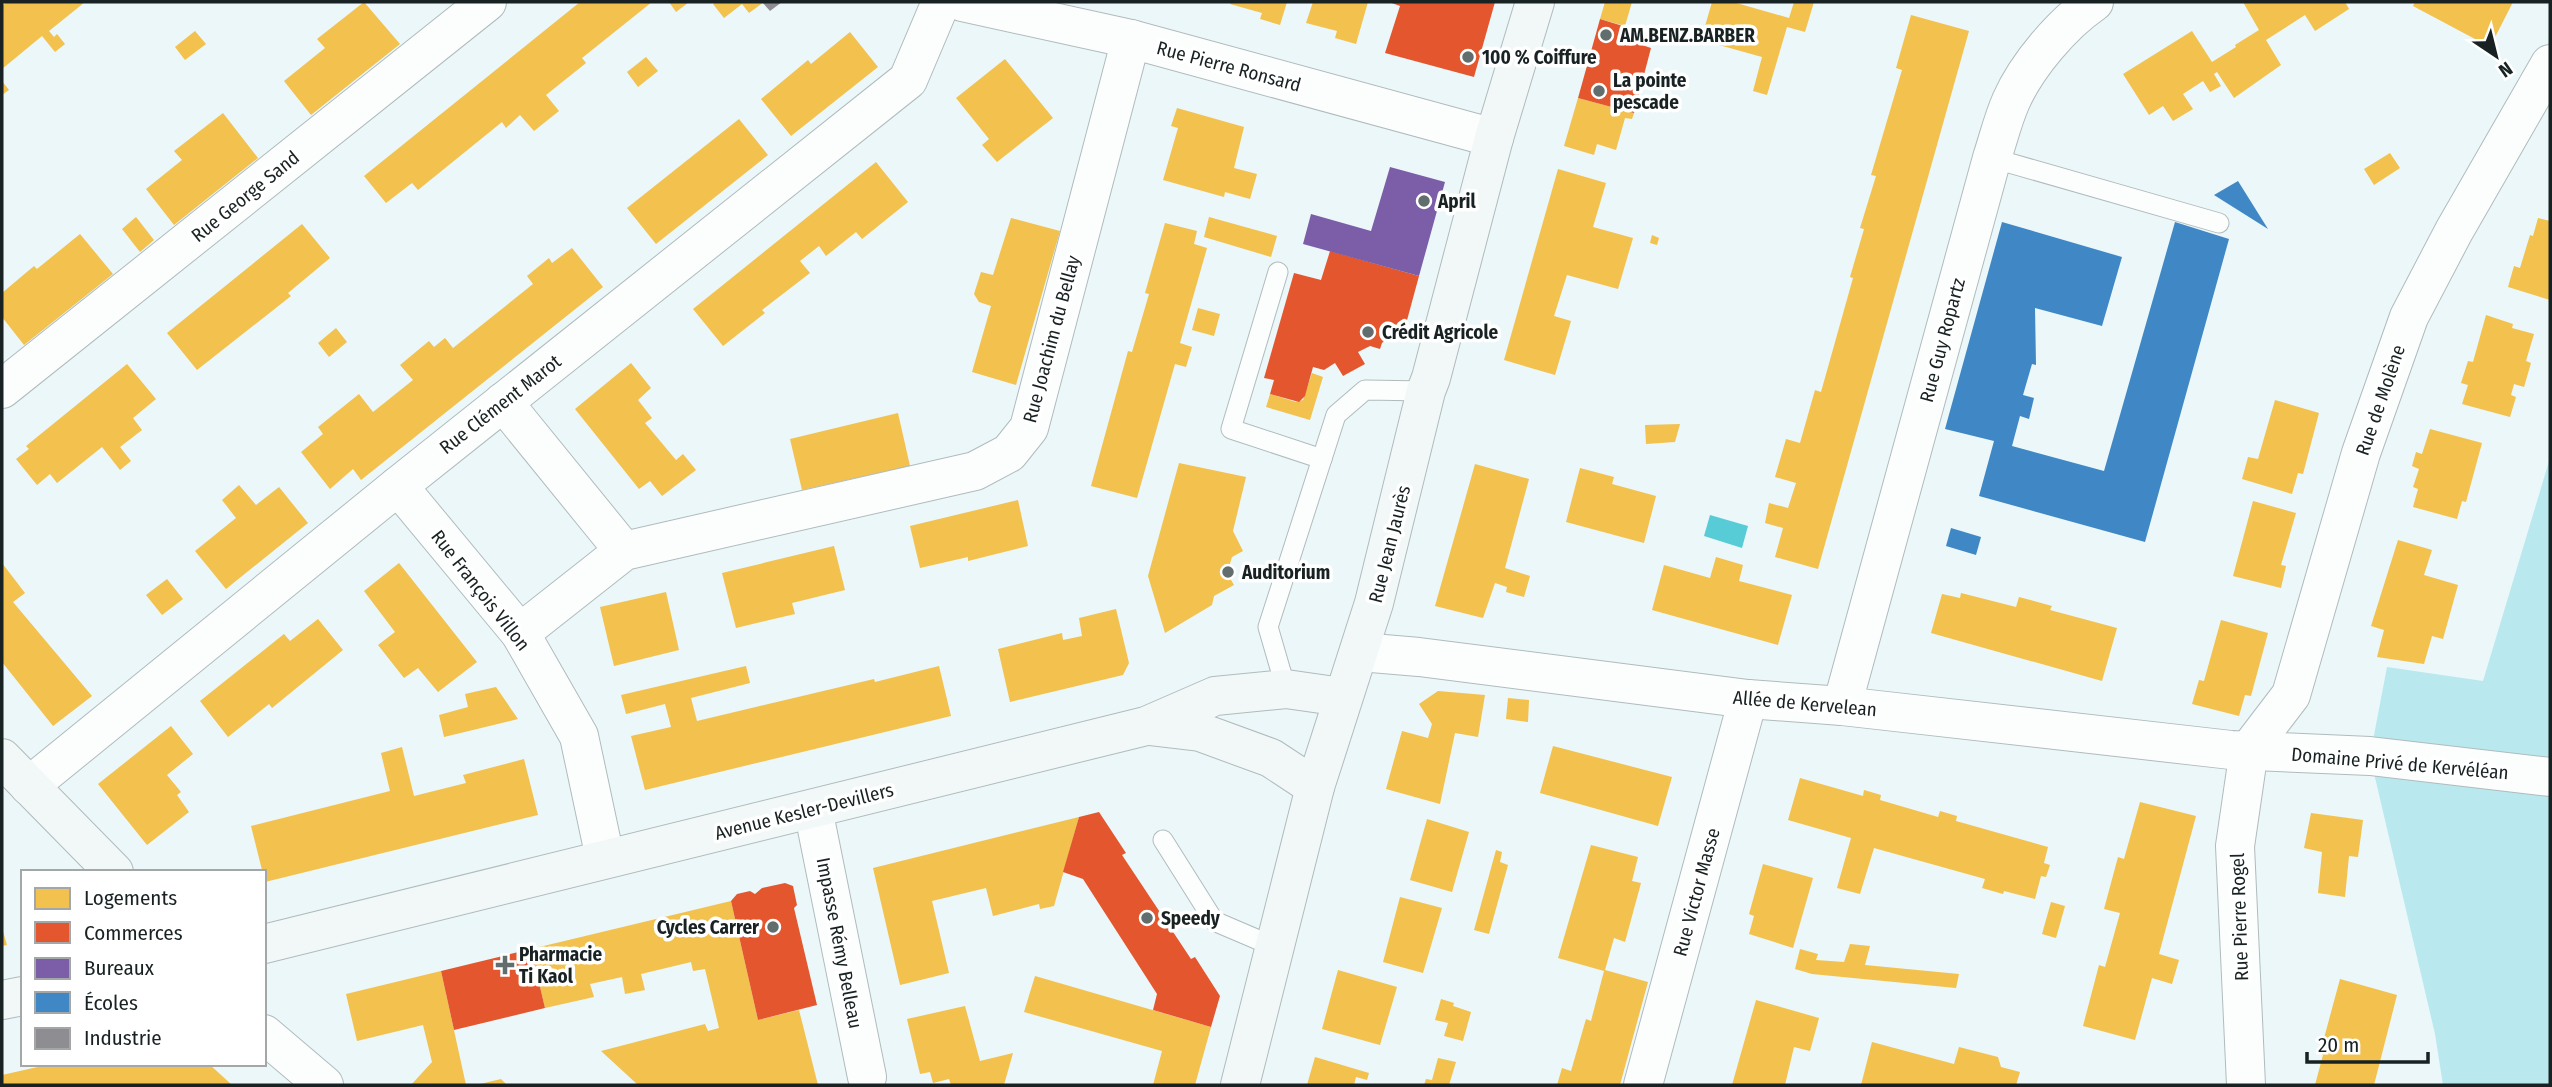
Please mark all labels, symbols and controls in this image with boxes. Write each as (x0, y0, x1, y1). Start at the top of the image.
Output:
north arrow (2461, 21, 2531, 91)
place label: AM.BENZ.BARBER (1619, 24, 1755, 47)
marker: AM.BENZ.BARBER (1598, 27, 1614, 43)
street label: Rue Pierre Ronsard (1154, 36, 1304, 97)
place label: 100 % Coiffure (1482, 46, 1597, 69)
marker: 100 % Coiffure (1460, 49, 1476, 65)
text: N (2494, 57, 2517, 82)
place label: La pointe pescade (1613, 69, 1687, 114)
marker: La pointe pescade (1591, 83, 1607, 99)
street label: Rue George Sand (187, 146, 304, 247)
place label: April (1437, 190, 1477, 213)
marker: April (1416, 193, 1432, 209)
street label: Rue Joachim du Bellay (1018, 252, 1085, 425)
street label: Rue Guy Ropartz (1915, 275, 1970, 405)
place label: Crédit Agricole (1382, 321, 1498, 344)
marker: Crédit Agricole (1360, 324, 1376, 340)
street label: Rue de Molène (2351, 342, 2410, 458)
street label: Rue Clément Marot (435, 349, 566, 459)
street label: Rue Jean Jaurès (1364, 483, 1415, 605)
street label: Rue François Villon (426, 525, 535, 655)
place label: Auditorium (1241, 561, 1330, 584)
marker: Auditorium (1220, 564, 1236, 580)
street label: Allée de Kervelean (1732, 686, 1878, 721)
street label: Domaine Privé de Kervéléan (2290, 743, 2509, 784)
street label: Avenue Kesler-Devillers (712, 778, 896, 845)
street label: Rue Victor Masse (1668, 825, 1725, 959)
street label: Rue Pierre Rogel (2226, 853, 2253, 981)
street label: Impasse Rémy Belleau (812, 856, 867, 1031)
legend (21, 870, 266, 1066)
text: Logements (84, 885, 177, 911)
place label: Speedy (1161, 907, 1221, 930)
marker: Speedy (1139, 910, 1155, 926)
place label: Cycles Carrer (657, 916, 760, 939)
marker: Cycles Carrer (765, 919, 781, 935)
text: Commerces (84, 920, 183, 946)
place label: Pharmacie Ti Kaol (519, 943, 602, 988)
text: Bureaux (84, 955, 155, 981)
marker: Pharmacie Ti Kaol (497, 957, 513, 973)
text: Écoles (84, 990, 138, 1016)
scale bar (2307, 1020, 2428, 1064)
text: Industrie (84, 1025, 162, 1051)
text: 20 m (2318, 1032, 2359, 1058)

